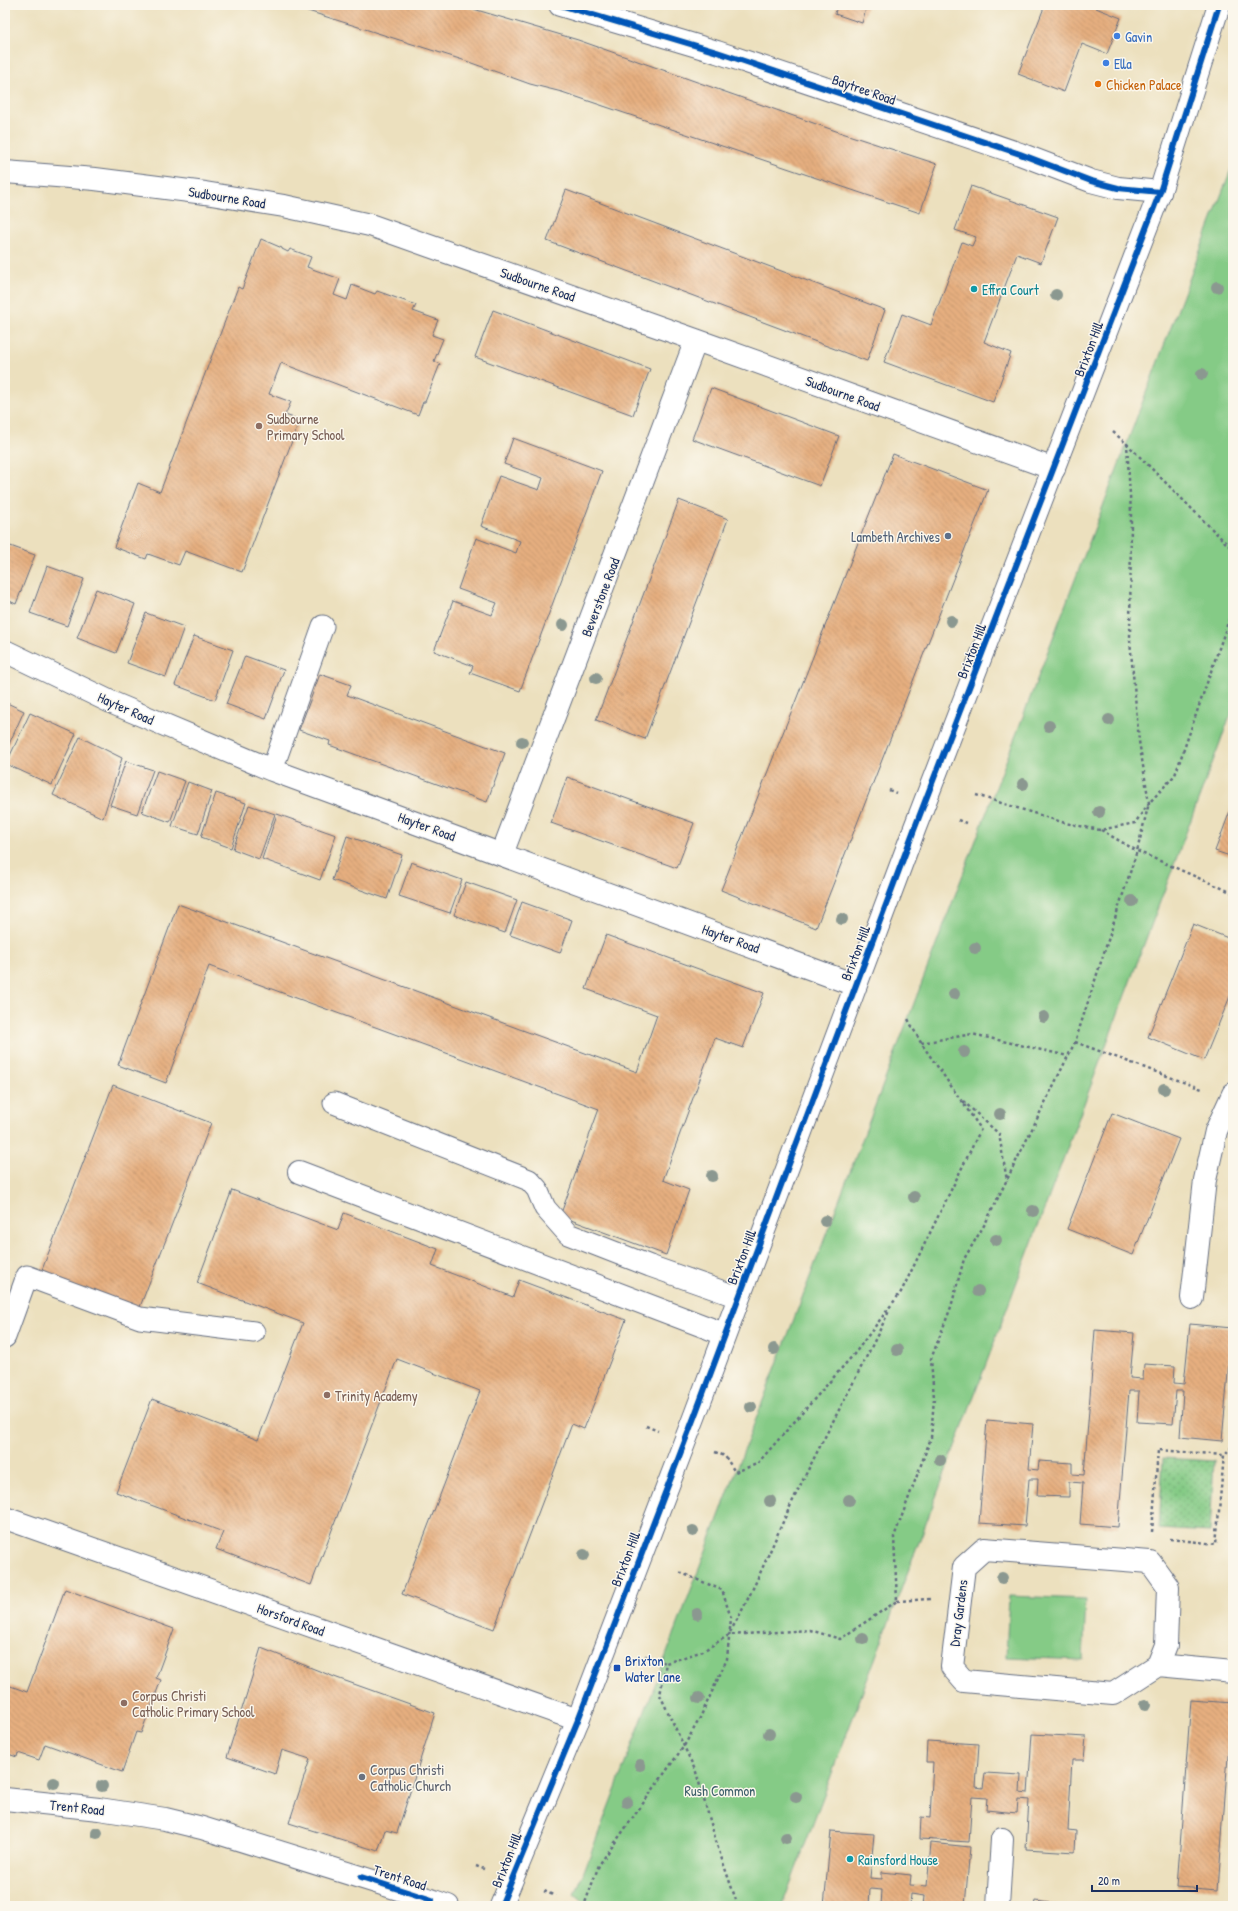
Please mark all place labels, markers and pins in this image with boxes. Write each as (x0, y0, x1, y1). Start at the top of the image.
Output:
place label: Gavin (1125, 27, 1152, 46)
marker: Gavin (1112, 31, 1122, 41)
place label: Ella (1114, 54, 1132, 73)
marker: Ella (1101, 58, 1111, 68)
place label: Chicken Palace (1106, 75, 1182, 94)
marker: Chicken Palace (1093, 79, 1103, 89)
place label: Effra Court (982, 280, 1039, 299)
marker: Effra Court (969, 284, 979, 294)
place label: Sudbourne Primary School (267, 409, 345, 445)
marker: Sudbourne Primary School (254, 421, 264, 431)
place label: Lambeth Archives (851, 527, 940, 546)
marker: Lambeth Archives (943, 531, 953, 541)
place label: Trinity Academy (335, 1386, 418, 1406)
marker: Trinity Academy (322, 1390, 332, 1400)
place label: Brixton Water Lane (625, 1651, 681, 1686)
marker: Brixton Water Lane (612, 1663, 622, 1673)
place label: Corpus Christi Catholic Primary School (132, 1686, 255, 1722)
marker: Corpus Christi Catholic Primary School (119, 1698, 129, 1708)
place label: Corpus Christi Catholic Church (370, 1760, 451, 1795)
marker: Corpus Christi Catholic Church (357, 1772, 367, 1782)
place label: Rainsford House (858, 1850, 939, 1869)
marker: Rainsford House (845, 1854, 855, 1864)

